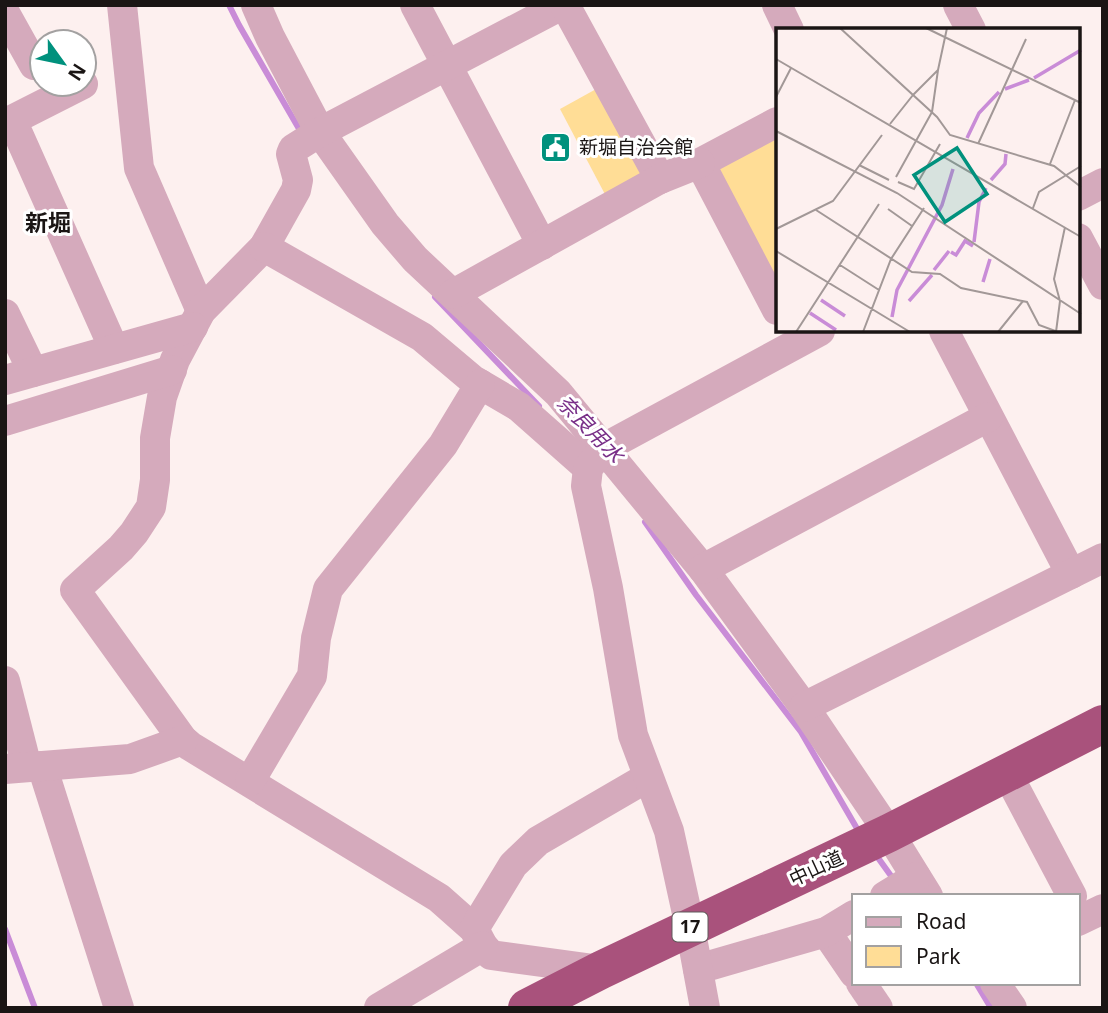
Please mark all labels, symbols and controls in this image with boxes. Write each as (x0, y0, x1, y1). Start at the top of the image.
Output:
north arrow (28, 28, 98, 98)
inset map (776, 28, 1080, 332)
text: N (62, 59, 92, 86)
public building icon: 新堀自治会館 (539, 130, 573, 164)
place label: 新堀自治会館 (579, 134, 693, 160)
district label: 新堀 (25, 206, 71, 238)
water label: 奈良用水 (551, 388, 631, 470)
street label: 中山道 (785, 844, 847, 892)
legend (852, 894, 1080, 985)
text: Road (916, 907, 966, 935)
road number: 17 (672, 912, 708, 942)
text: Park (916, 942, 961, 970)

